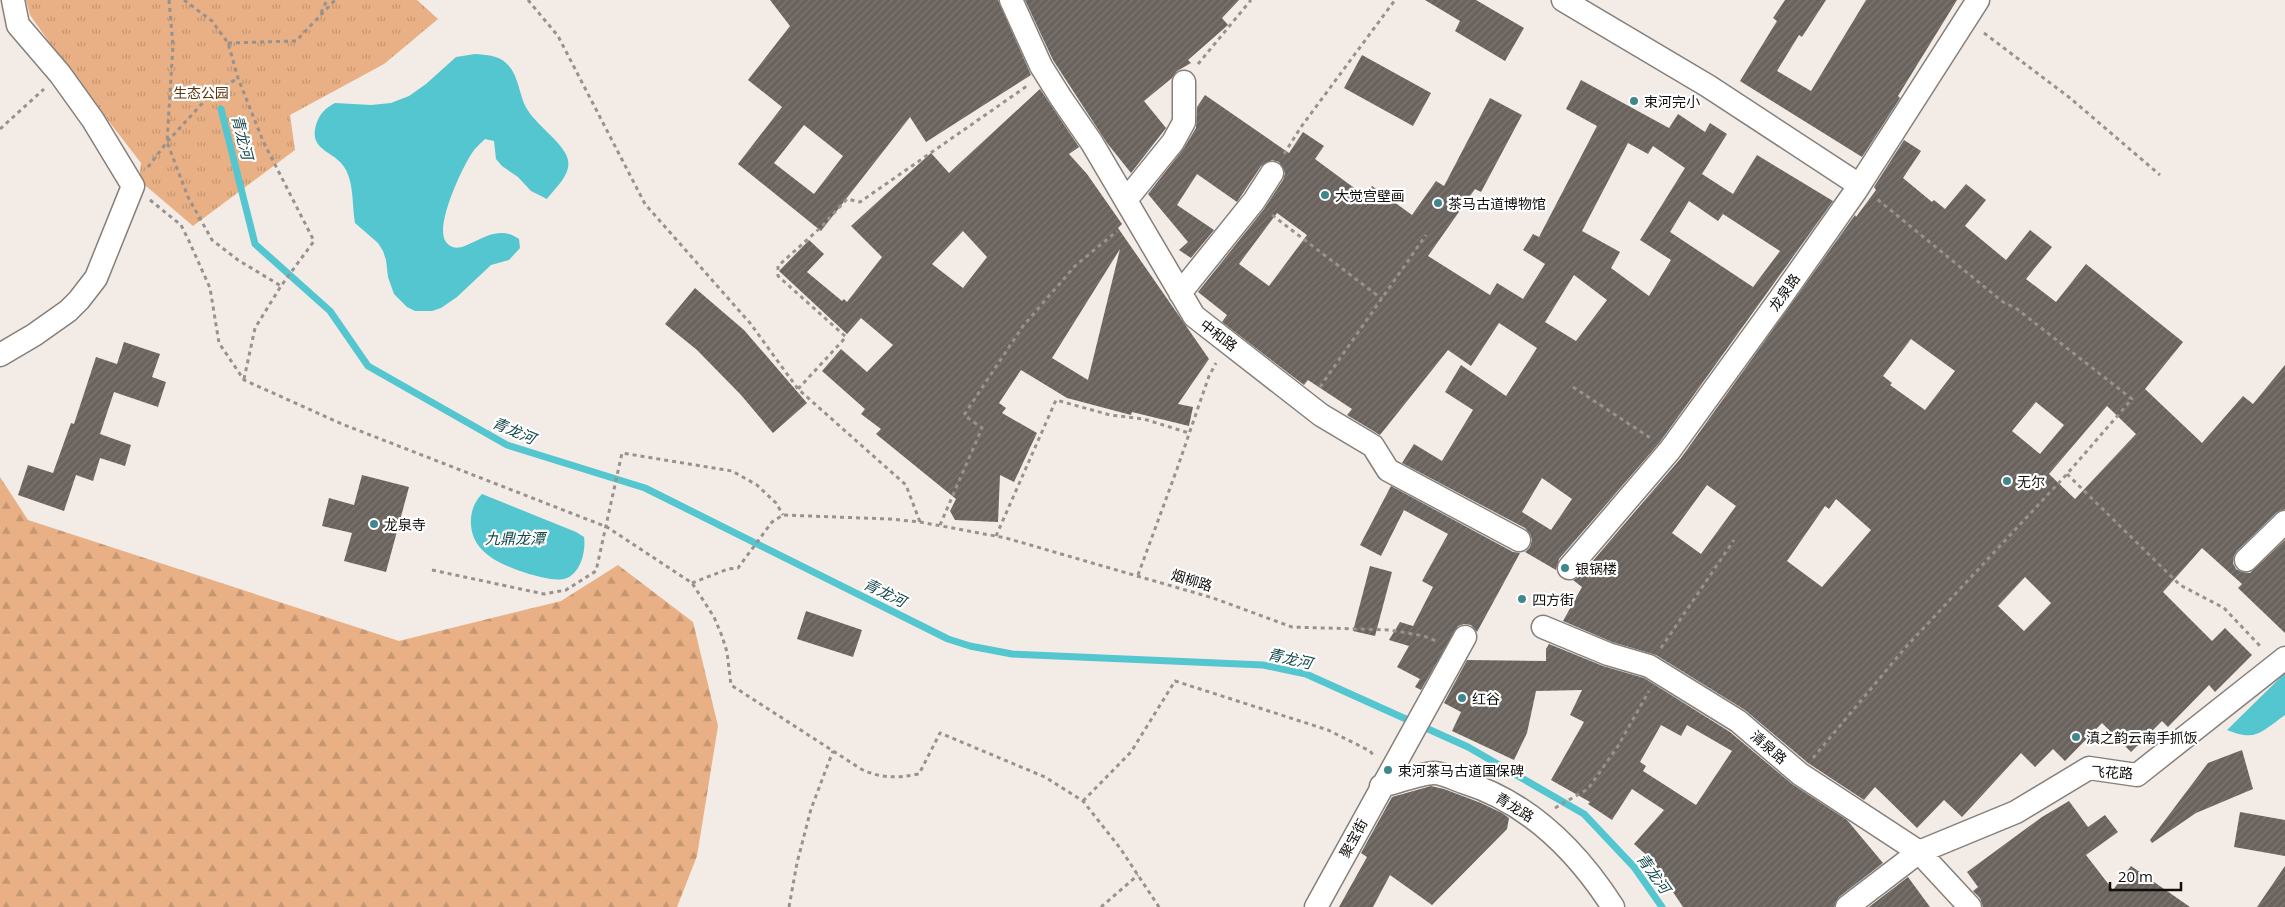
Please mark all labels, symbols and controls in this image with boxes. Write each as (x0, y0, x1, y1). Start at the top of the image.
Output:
park label: 生态公园 (173, 83, 229, 102)
place label: 束河完小 (1644, 92, 1700, 111)
marker: 束河完小 (1628, 95, 1640, 107)
water label: 青龙河 (228, 113, 259, 164)
place label: 大觉宫壁画 (1335, 186, 1405, 205)
marker: 大觉宫壁画 (1319, 189, 1331, 201)
place label: 茶马古道博物馆 (1448, 194, 1546, 213)
marker: 茶马古道博物馆 (1432, 197, 1444, 209)
street label: 龙泉路 (1764, 269, 1804, 315)
street label: 中和路 (1197, 315, 1241, 355)
water label: 青龙河 (489, 412, 541, 449)
place label: 无尔 (2017, 472, 2045, 491)
marker: 无尔 (2001, 475, 2013, 487)
place label: 龙泉寺 (384, 515, 426, 534)
marker: 龙泉寺 (368, 518, 380, 530)
water label: 九鼎龙潭 (485, 528, 548, 548)
place label: 银锅楼 (1575, 559, 1617, 578)
marker: 银锅楼 (1559, 562, 1571, 574)
street label: 烟柳路 (1169, 565, 1215, 595)
water label: 青龙河 (860, 573, 912, 612)
place label: 四方街 (1532, 590, 1574, 609)
marker: 四方街 (1516, 593, 1528, 605)
water label: 青龙河 (1266, 643, 1317, 673)
place label: 红谷 (1472, 689, 1500, 708)
marker: 红谷 (1456, 692, 1468, 704)
street label: 清泉路 (1747, 726, 1791, 768)
place label: 滇之韵云南手抓饭 (2086, 728, 2198, 747)
marker: 滇之韵云南手抓饭 (2070, 731, 2082, 743)
place label: 束河茶马古道国保碑 (1398, 761, 1524, 780)
street label: 飞花路 (2091, 761, 2133, 783)
marker: 束河茶马古道国保碑 (1382, 764, 1394, 776)
street label: 青龙路 (1492, 788, 1538, 826)
street label: 聚宝街 (1335, 815, 1371, 861)
water label: 青龙河 (1633, 849, 1677, 900)
scale bar (2110, 860, 2181, 892)
text: 20 m (2118, 866, 2153, 886)

